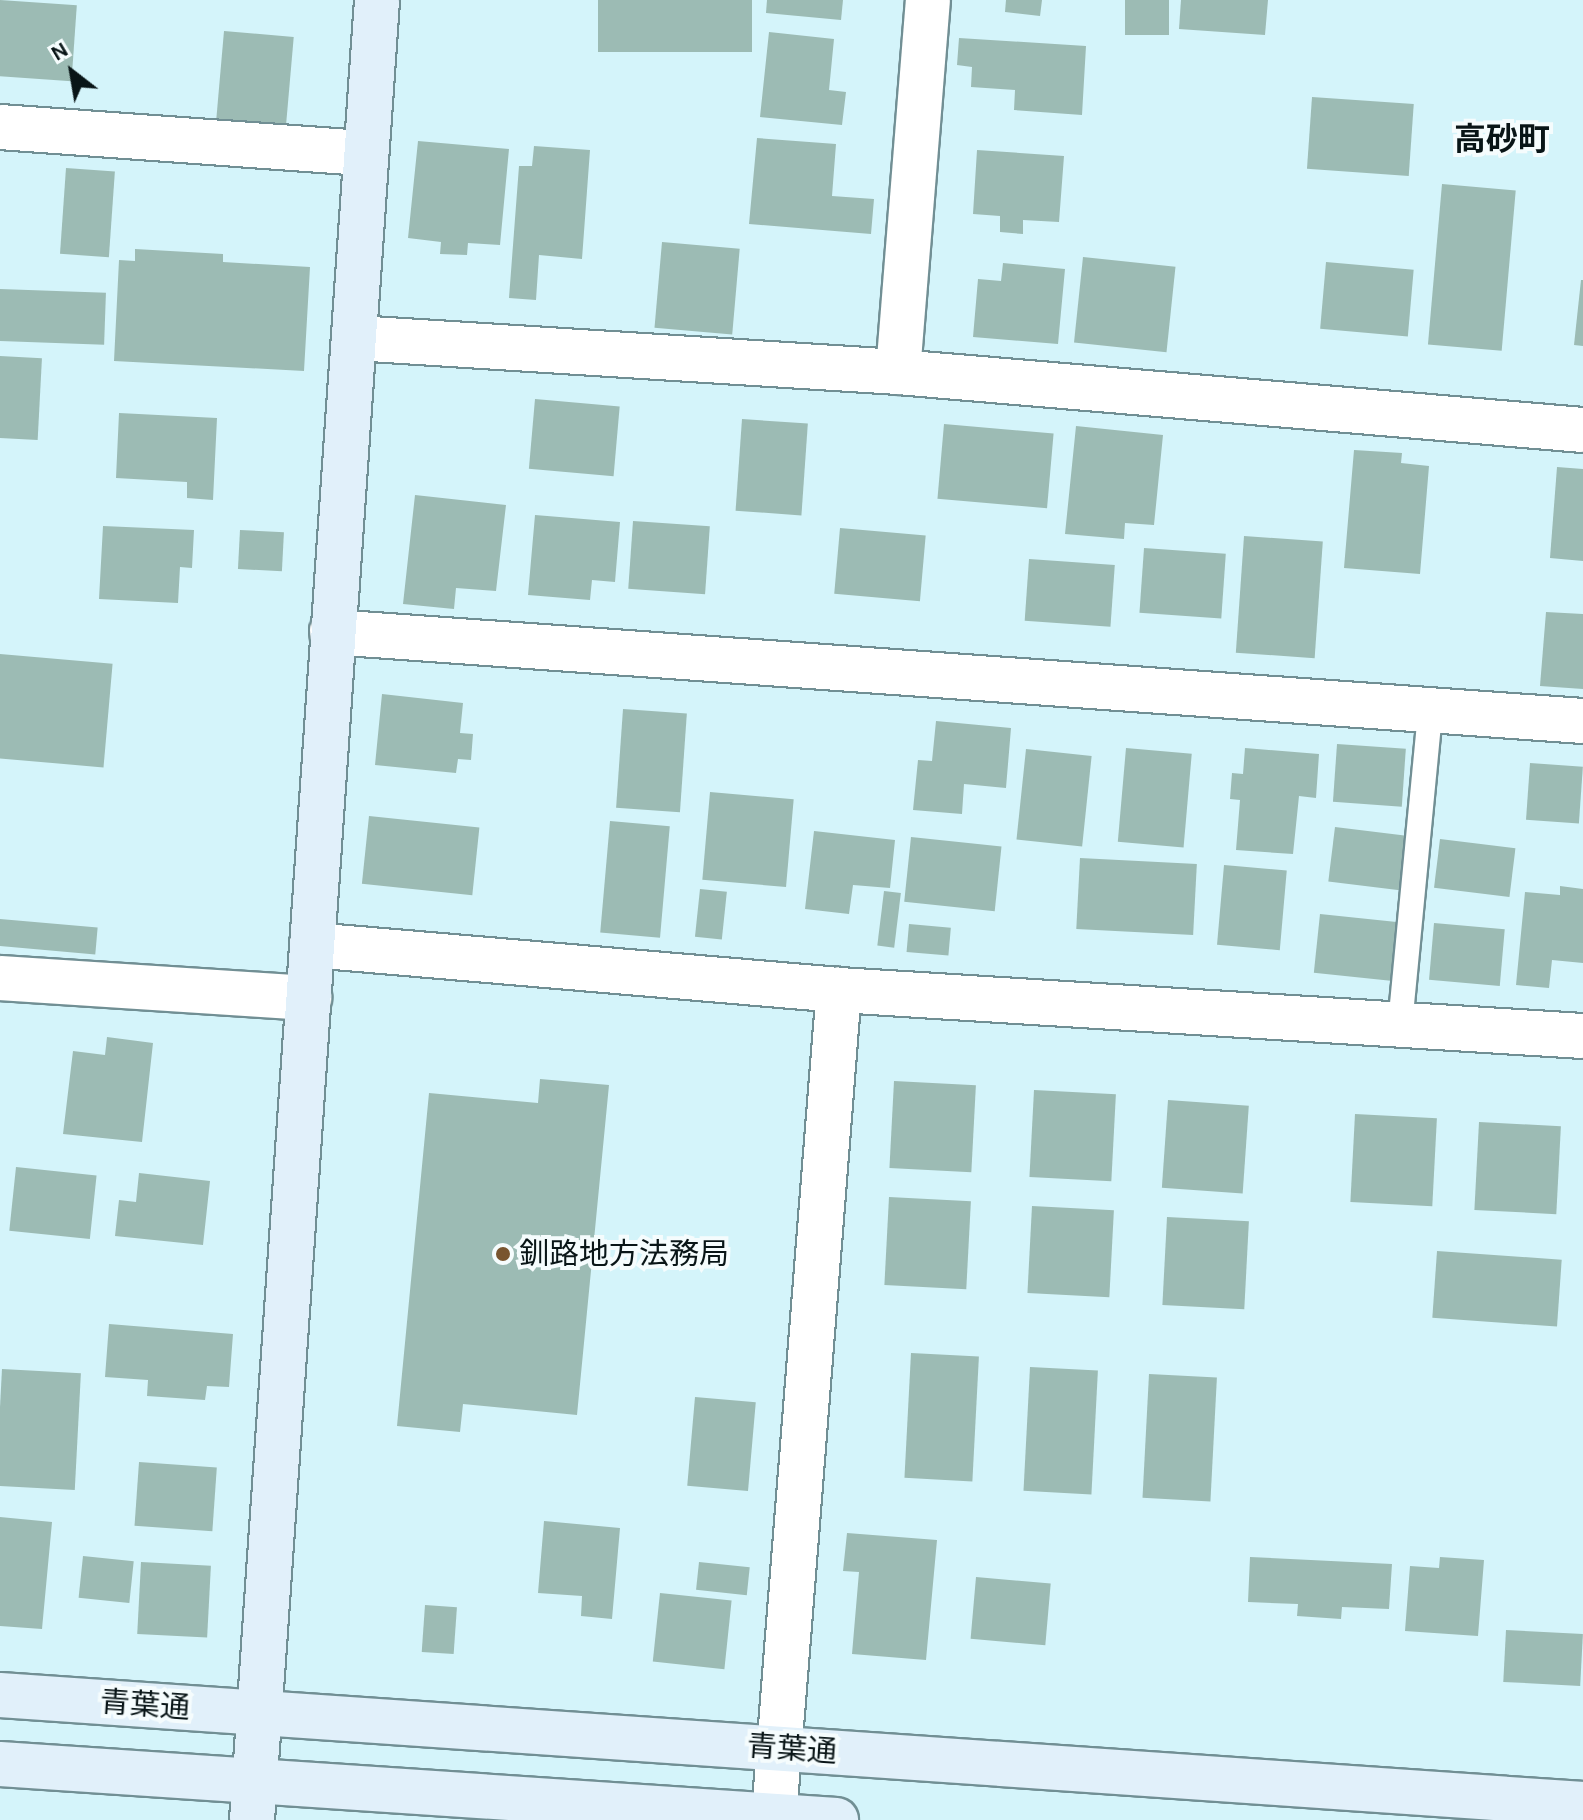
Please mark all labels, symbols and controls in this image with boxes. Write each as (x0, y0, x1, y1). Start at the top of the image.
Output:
north arrow (32, 32, 112, 112)
text: N (46, 36, 73, 67)
district label: 高砂町 (1454, 121, 1550, 159)
place label: 釧路地方法務局 (519, 1236, 729, 1272)
marker: 釧路地方法務局 (494, 1245, 512, 1263)
street label: 青葉通 (99, 1684, 191, 1726)
street label: 青葉通 (746, 1728, 838, 1770)

